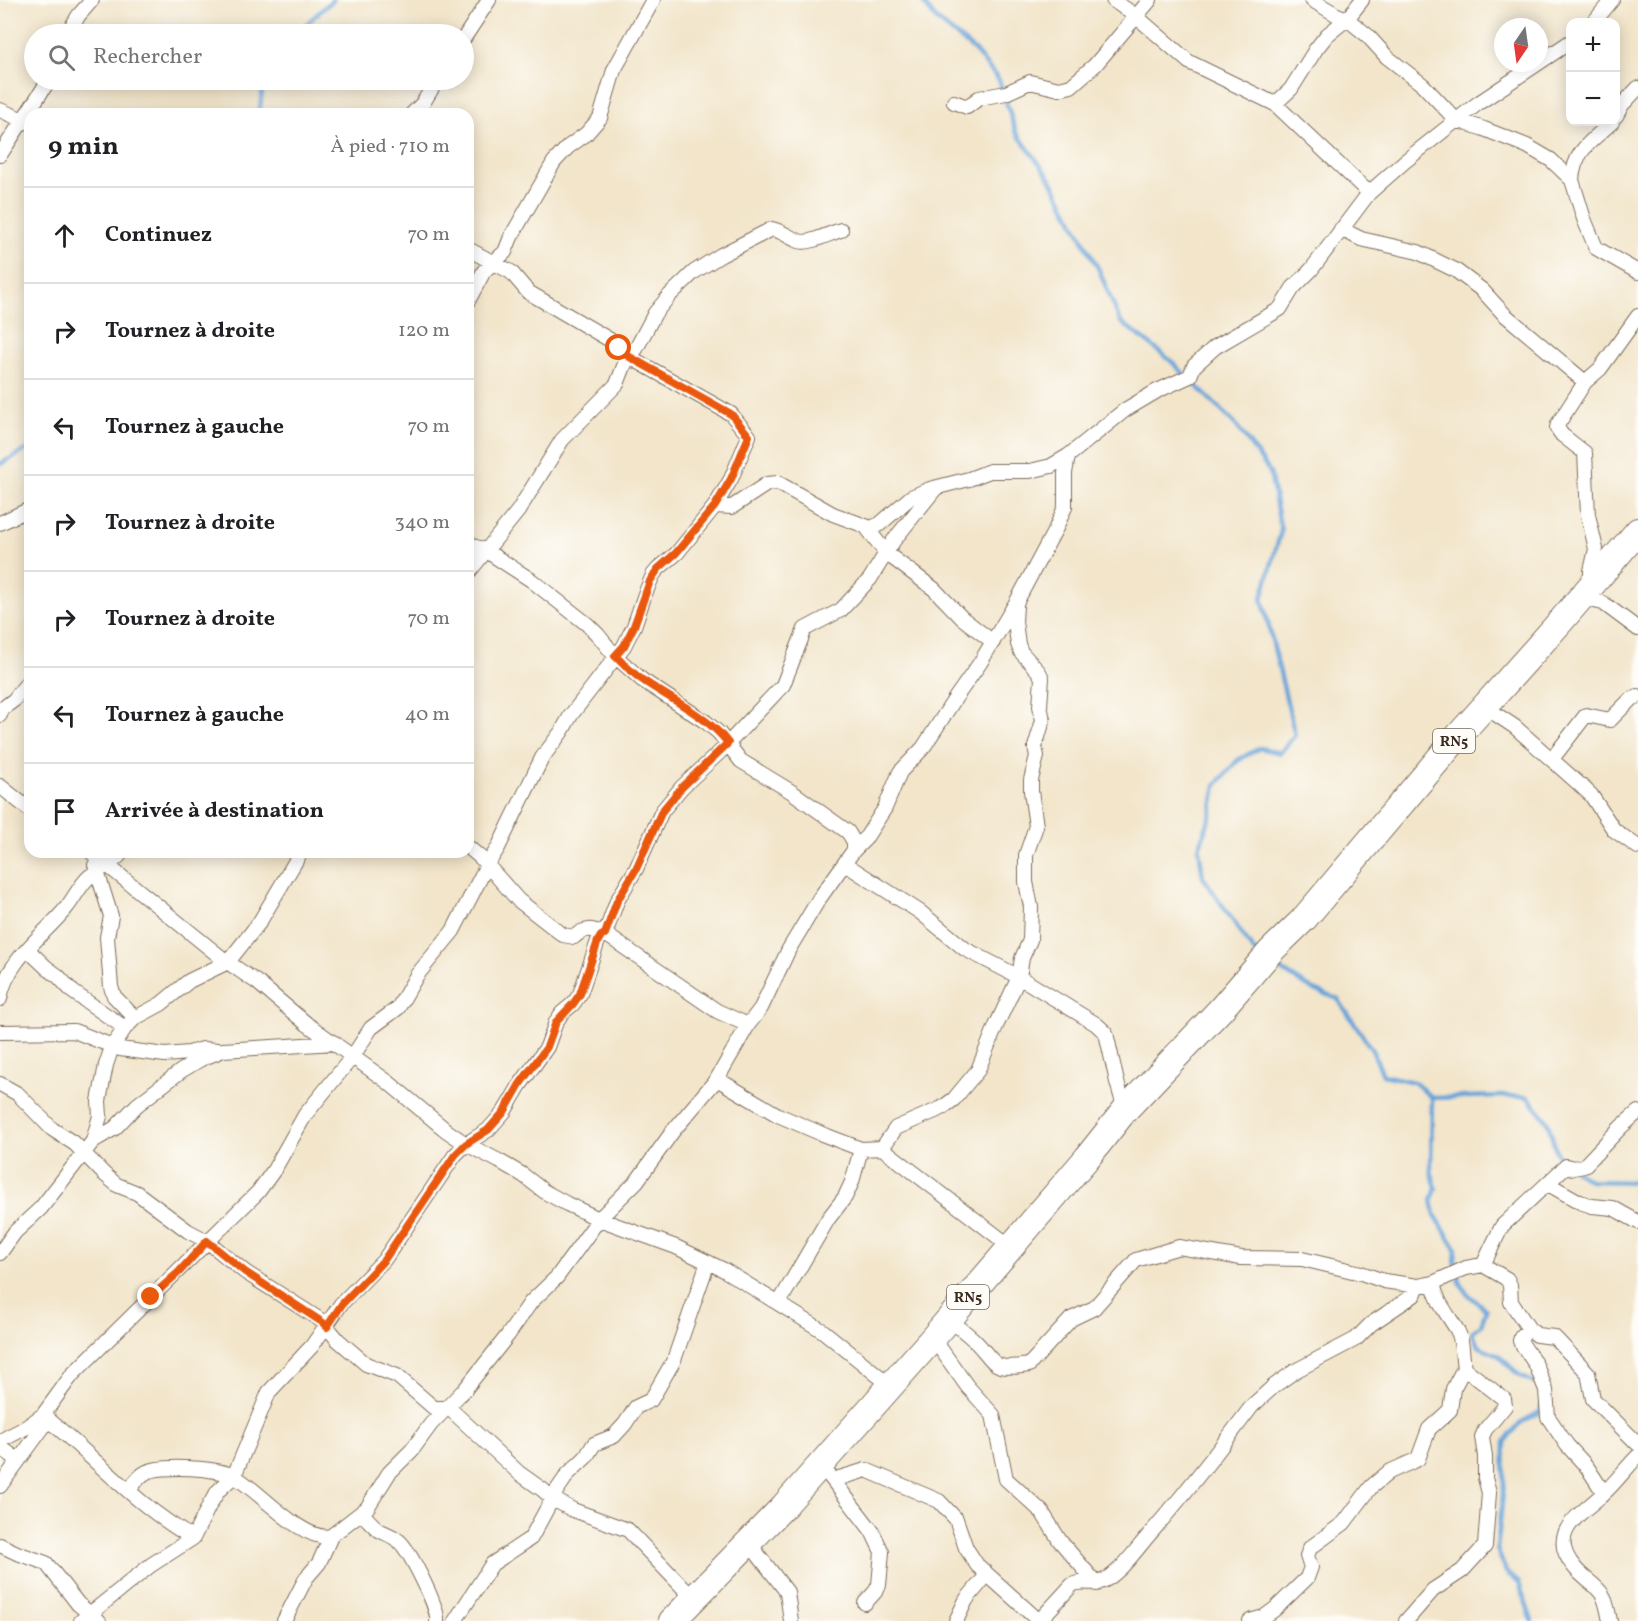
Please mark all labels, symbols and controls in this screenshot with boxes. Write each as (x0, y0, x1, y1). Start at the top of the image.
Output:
north arrow (1494, 18, 1548, 72)
map controls (1566, 18, 1620, 126)
button: + (1566, 18, 1620, 72)
search box (24, 24, 474, 90)
icon: search (45, 41, 78, 74)
text: Rechercher (93, 42, 202, 73)
button: − (1566, 72, 1620, 126)
text: 9 min (48, 129, 119, 165)
text: À pied · 710 m (331, 133, 450, 161)
icon: ahead (48, 219, 81, 252)
text: Continuez (105, 220, 212, 251)
text: 70 m (407, 221, 450, 249)
icon: right (48, 315, 81, 348)
text: Tournez à droite (105, 316, 275, 347)
text: 120 m (398, 317, 450, 345)
route start (605, 334, 631, 360)
icon: left (48, 411, 81, 444)
text: Tournez à gauche (105, 412, 284, 443)
text: 70 m (407, 413, 450, 441)
icon: right (48, 507, 81, 540)
text: Tournez à droite (105, 508, 275, 539)
text: 340 m (394, 509, 450, 537)
icon: right (48, 603, 81, 636)
text: Tournez à droite (105, 604, 275, 635)
text: 70 m (407, 605, 450, 633)
icon: left (48, 699, 81, 732)
text: Tournez à gauche (105, 700, 284, 731)
text: 40 m (405, 701, 450, 729)
road number: RN5 (1433, 729, 1475, 753)
icon: arrive (48, 795, 81, 828)
text: Arrivée à destination (105, 796, 324, 827)
route end (137, 1283, 163, 1309)
road number: RN5 (947, 1285, 989, 1309)

